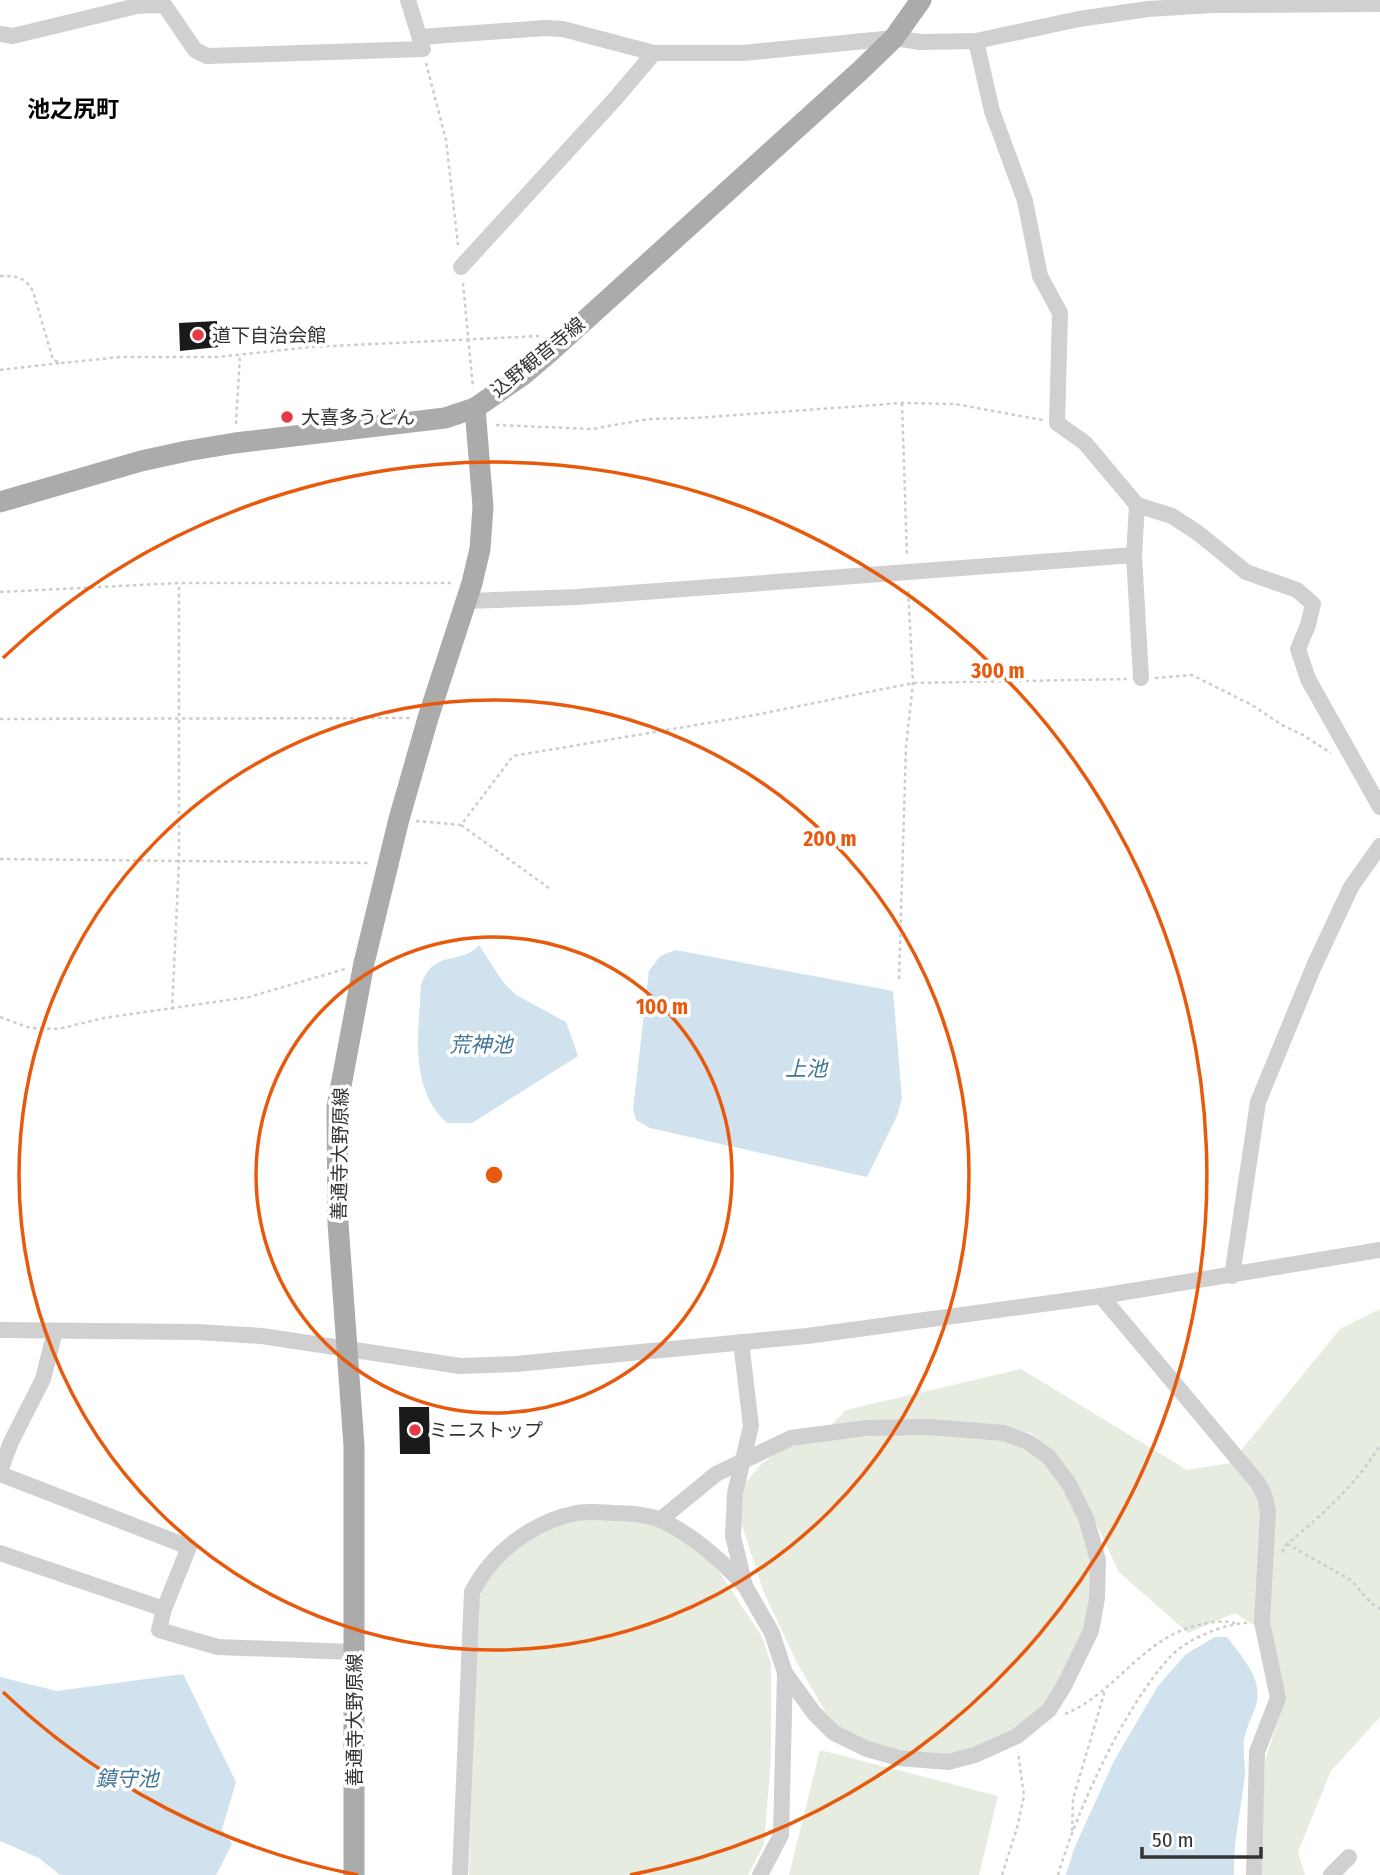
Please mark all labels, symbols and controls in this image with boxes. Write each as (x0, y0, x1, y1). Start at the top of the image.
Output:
district label: 池之尻町 (27, 95, 119, 123)
street label: 込野観音寺線 (486, 312, 590, 402)
place label: 道下自治会館 (212, 324, 326, 347)
marker: 道下自治会館 (190, 327, 206, 343)
place label: 大喜多うどん (301, 406, 415, 429)
marker: 大喜多うどん (279, 409, 295, 425)
text: 300 m (970, 658, 1025, 684)
text: 200 m (802, 826, 857, 852)
text: 100 m (636, 994, 688, 1020)
water label: 荒神池 (450, 1032, 514, 1058)
water label: 上池 (785, 1056, 829, 1082)
street label: 善通寺大野原線 (327, 1087, 353, 1221)
centre of rings (482, 1163, 506, 1187)
place label: ミニストップ (429, 1419, 543, 1442)
marker: ミニストップ (407, 1422, 423, 1438)
street label: 善通寺大野原線 (343, 1653, 366, 1787)
water label: 鎮守池 (96, 1766, 160, 1792)
scale bar (1142, 1815, 1261, 1859)
text: 50 m (1152, 1827, 1194, 1853)

